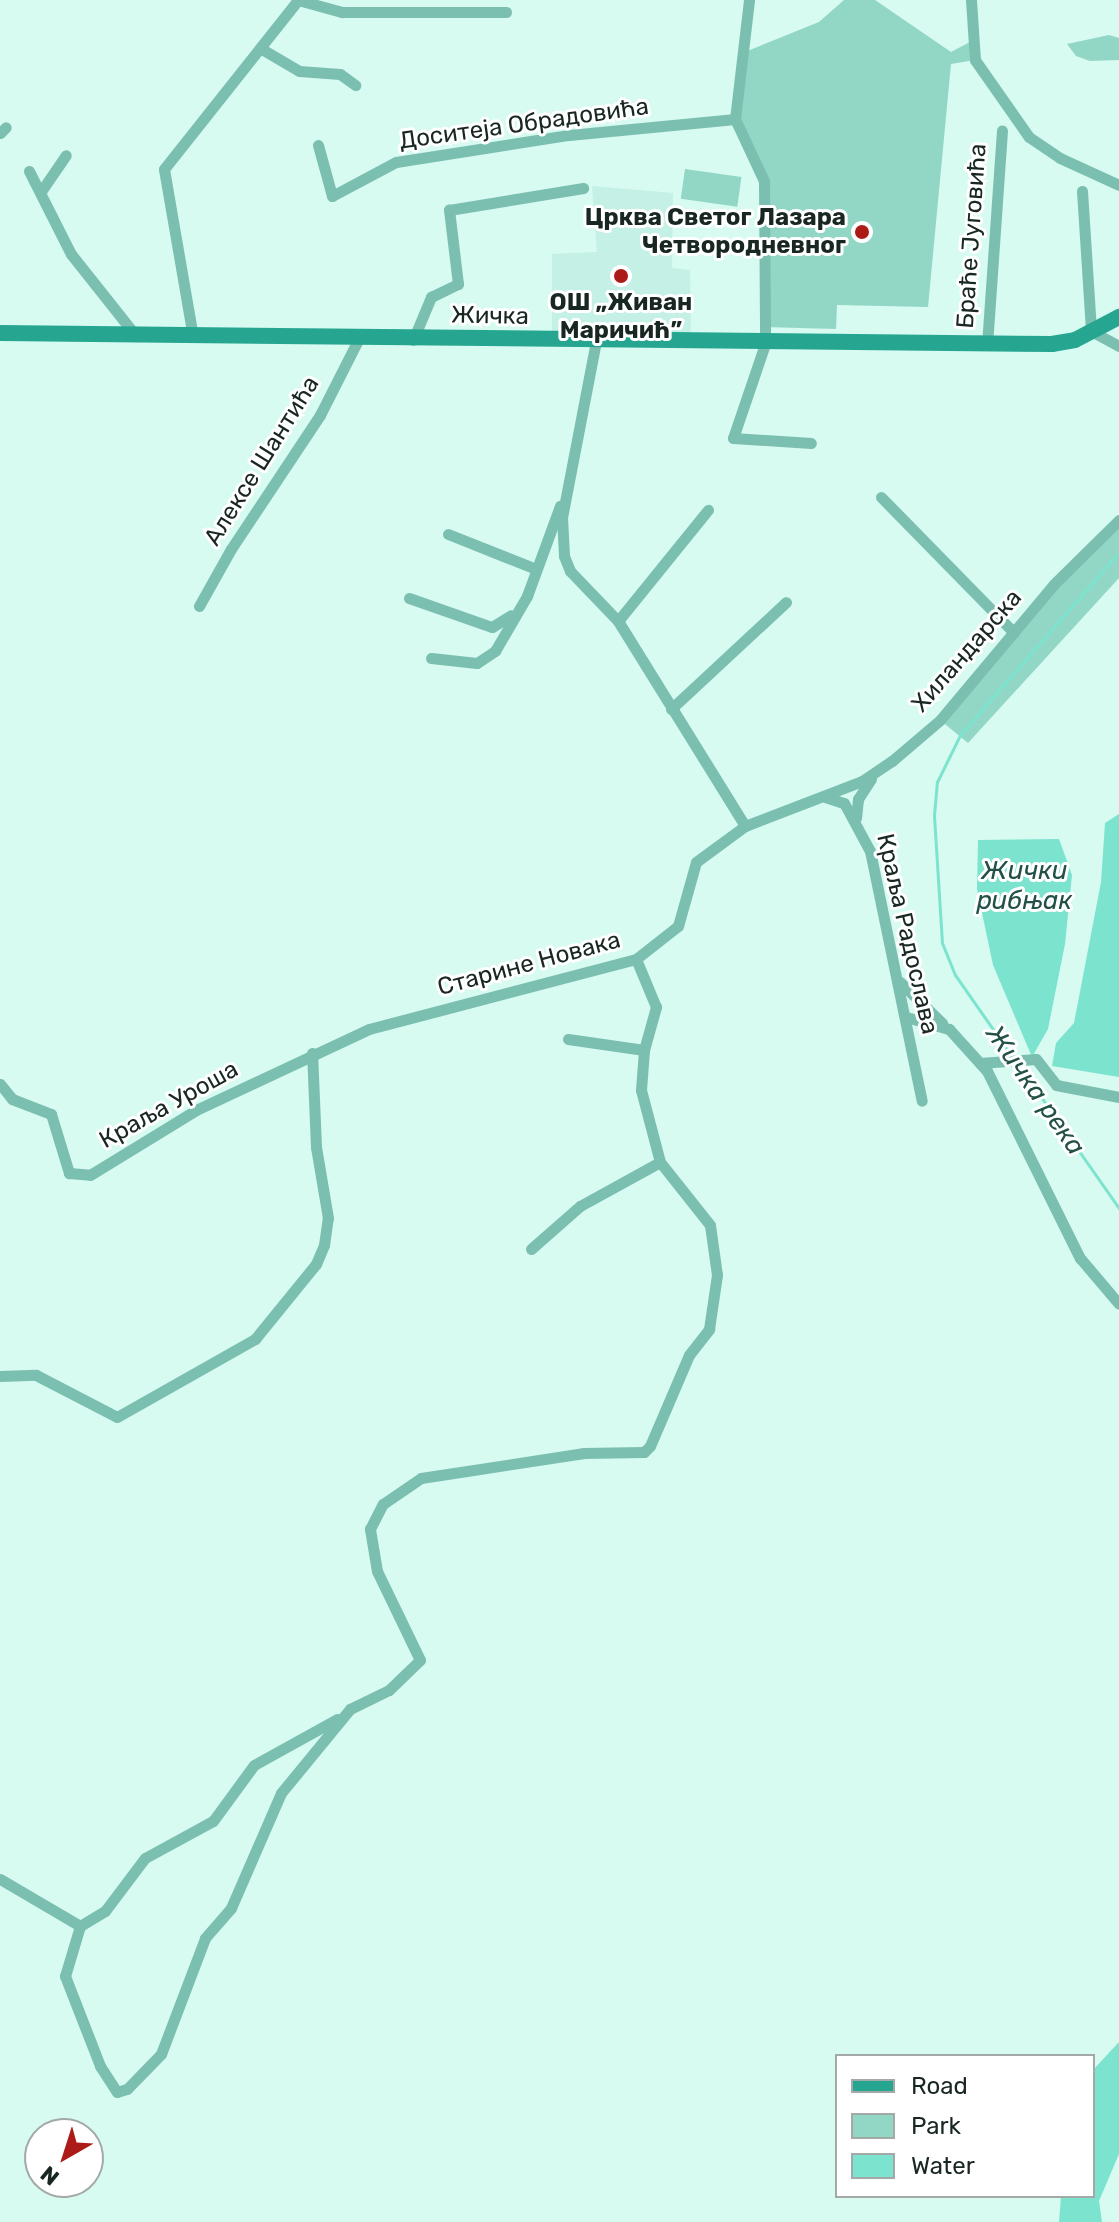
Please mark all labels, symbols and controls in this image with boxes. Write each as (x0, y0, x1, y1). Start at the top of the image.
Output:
street label: Доситеја Обрадовића (397, 92, 651, 156)
street label: Браће Југовића (951, 143, 993, 329)
place label: Црква Светог Лазара Четвородневног (585, 204, 846, 260)
marker: Црква Светог Лазара Четвородневног (853, 223, 871, 241)
marker: ОШ „Живан Маричић” (612, 267, 630, 285)
place label: ОШ „Живан Маричић” (550, 289, 692, 345)
street label: Жичка (451, 301, 529, 331)
street label: Алексе Шантића (198, 371, 326, 551)
street label: Хиландарска (906, 584, 1028, 718)
street label: Краља Радослава (870, 831, 944, 1037)
water label: Жички рибњак (976, 855, 1072, 916)
street label: Старине Новака (434, 926, 624, 1002)
water label: Жичка река (979, 1019, 1091, 1161)
street label: Краља Уроша (95, 1055, 243, 1155)
legend (835, 2054, 1095, 2198)
text: Road (911, 2072, 968, 2100)
text: Park (911, 2112, 961, 2140)
north arrow (24, 2118, 104, 2198)
text: Water (911, 2152, 975, 2180)
text: N (35, 2160, 64, 2191)

